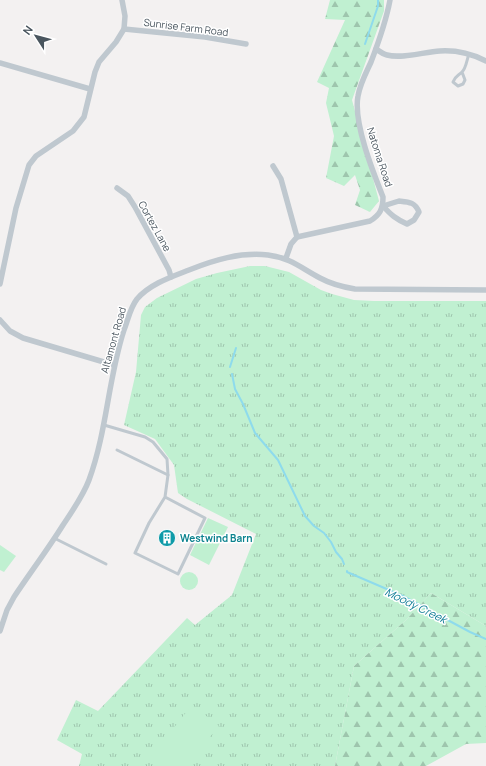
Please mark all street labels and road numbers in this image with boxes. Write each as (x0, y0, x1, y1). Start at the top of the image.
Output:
street label: Sunrise Farm Road (143, 15, 229, 39)
street label: Natoma Road (364, 125, 396, 189)
street label: Cortez Lane (135, 198, 175, 254)
street label: Altamont Road (97, 305, 129, 375)

